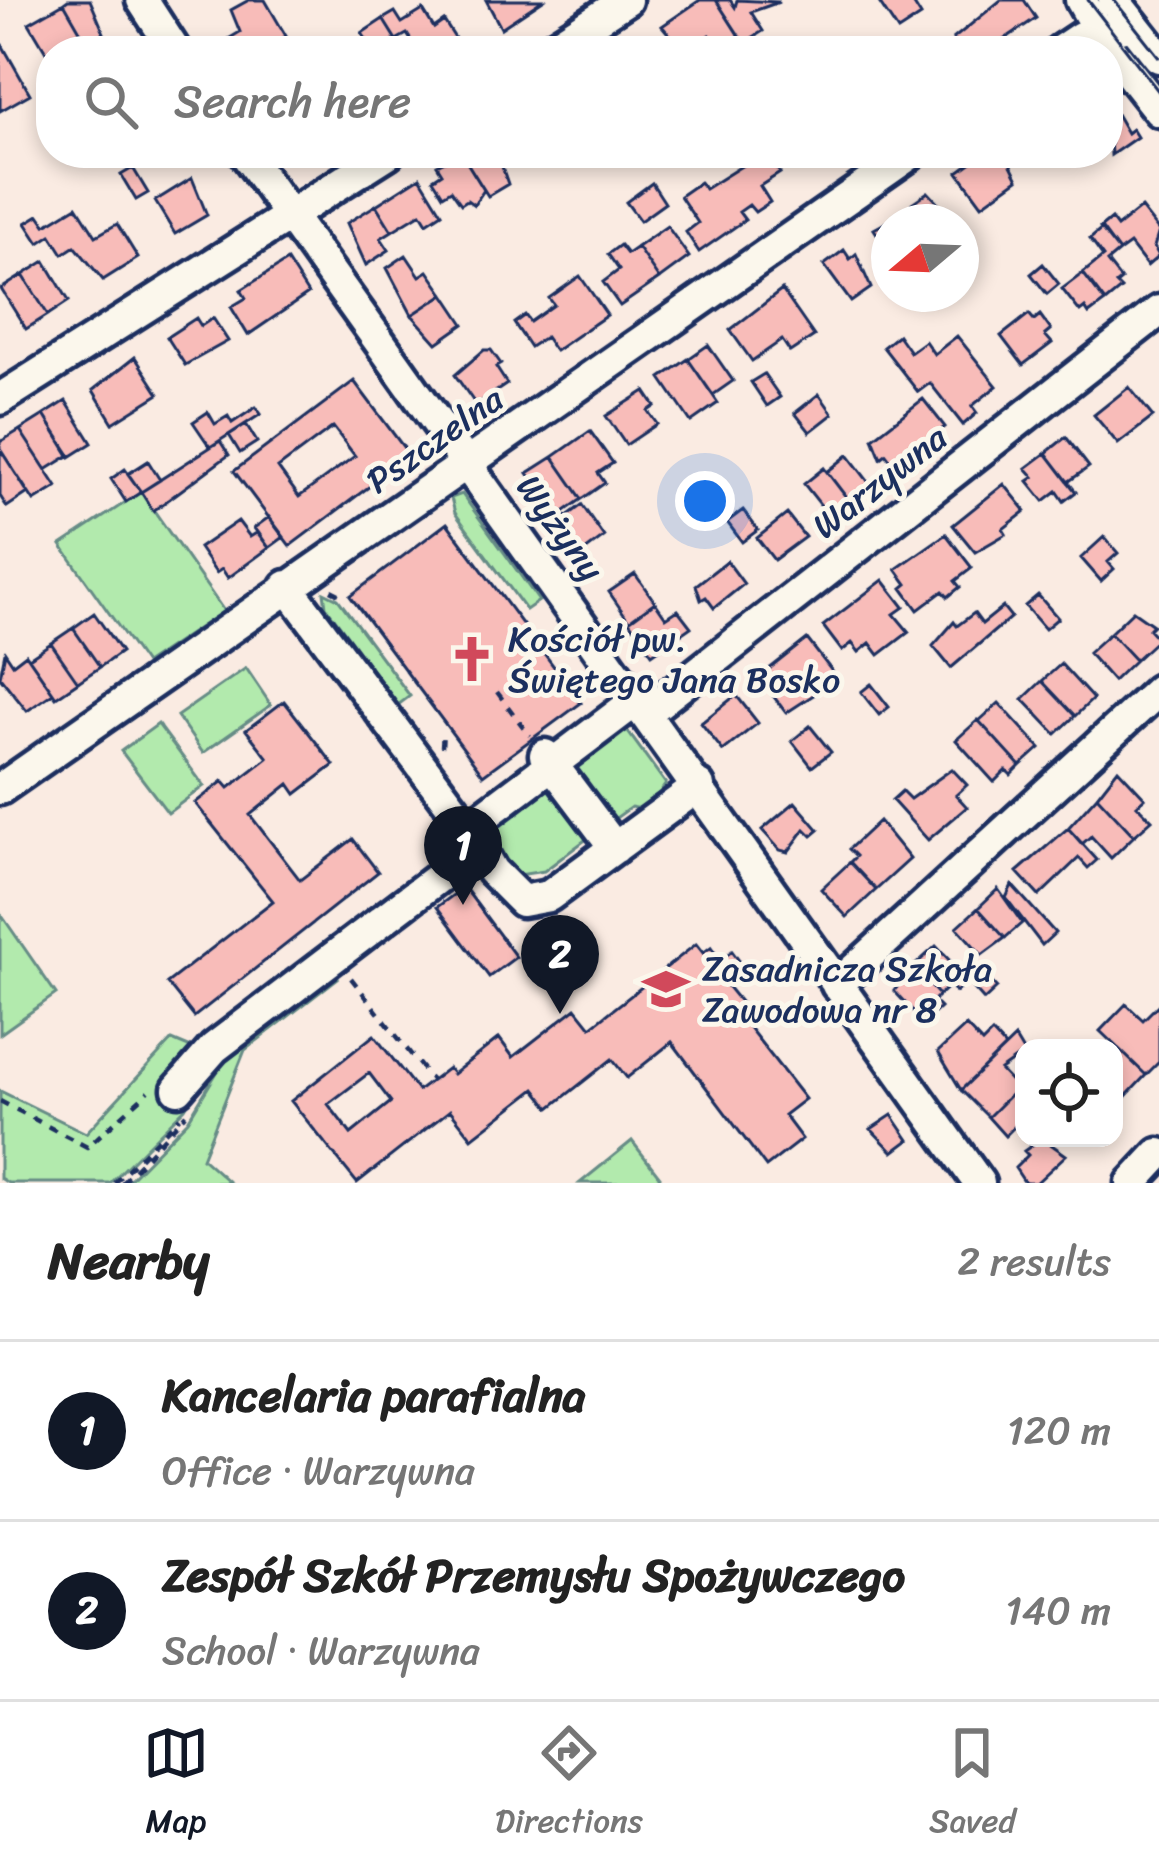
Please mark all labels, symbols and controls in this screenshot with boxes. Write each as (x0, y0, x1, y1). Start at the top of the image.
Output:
search box (36, 36, 1123, 168)
text: Search here (174, 62, 411, 142)
icon: search (78, 69, 144, 135)
north arrow (871, 204, 979, 312)
street label: Pszczelna (352, 368, 518, 511)
street label: Warzywna (797, 407, 962, 556)
street label: Wyżyny (499, 460, 622, 595)
your location (675, 471, 735, 531)
place label: Kościół pw. Świętego Jana Bosko (508, 607, 840, 712)
church icon: Kościół pw. Świętego Jana Bosko (447, 634, 497, 684)
pin: 1 (424, 806, 502, 905)
pin: 2 (521, 915, 599, 1014)
place label: Zasadnicza Szkoła Zawodowa nr 8 (702, 937, 992, 1042)
school or university icon: Zasadnicza Szkoła Zawodowa nr 8 (641, 964, 691, 1014)
map controls (1015, 1039, 1123, 1147)
button: locate (1015, 1039, 1123, 1147)
text: Nearby (48, 1216, 209, 1306)
text: 2 results (957, 1227, 1111, 1296)
text: Kancelaria parafialna (162, 1356, 585, 1436)
text: 1 (79, 1396, 95, 1465)
text: 120 m (1007, 1396, 1111, 1465)
text: Office · Warzywna (162, 1436, 475, 1505)
text: Zespół Szkół Przemysłu Spożywczego (162, 1536, 905, 1616)
text: 2 (76, 1576, 98, 1645)
text: 140 m (1005, 1576, 1111, 1645)
text: School · Warzywna (162, 1616, 480, 1685)
tab: Map (143, 1720, 209, 1850)
tab: Directions (495, 1720, 643, 1850)
tab: Saved (929, 1720, 1016, 1850)

